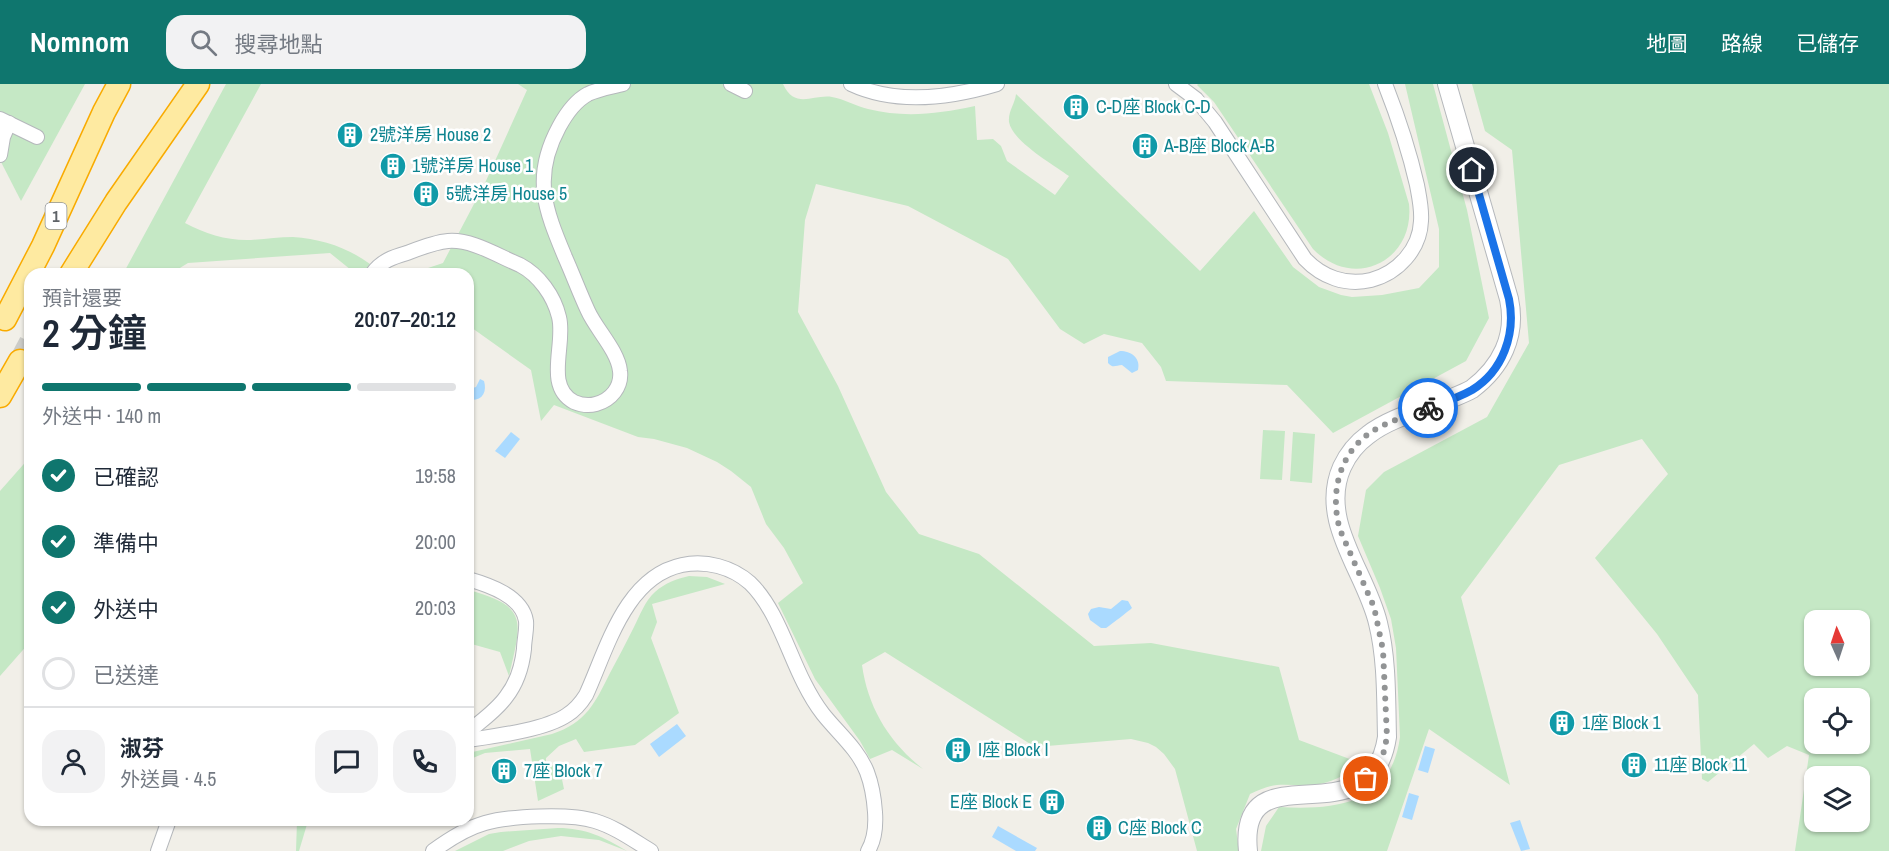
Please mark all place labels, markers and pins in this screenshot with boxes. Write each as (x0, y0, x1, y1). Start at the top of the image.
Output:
building icon: C-D座 Block C-D (1061, 92, 1091, 122)
place label: C-D座 Block C-D (1096, 94, 1211, 119)
building icon: 2號洋房 House 2 (335, 120, 365, 150)
place label: 2號洋房 House 2 (370, 122, 491, 147)
building icon: A-B座 Block A-B (1130, 131, 1160, 161)
place label: A-B座 Block A-B (1163, 133, 1275, 158)
pin (1446, 144, 1497, 195)
building icon: 1號洋房 House 1 (378, 151, 408, 181)
place label: 1號洋房 House 1 (412, 153, 534, 178)
building icon: 5號洋房 House 5 (411, 179, 441, 209)
place label: 5號洋房 House 5 (446, 181, 567, 206)
building icon: 1座 Block 1 (1547, 708, 1577, 738)
place label: 1座 Block 1 (1582, 710, 1662, 735)
building icon: I座 Block I (943, 735, 973, 765)
place label: I座 Block I (978, 737, 1049, 762)
building icon: 11座 Block 11 (1619, 750, 1649, 780)
place label: 11座 Block 11 (1654, 752, 1748, 777)
pin (1340, 753, 1391, 804)
building icon: 7座 Block 7 (489, 756, 519, 786)
place label: 7座 Block 7 (524, 758, 603, 783)
building icon: E座 Block E (1037, 787, 1067, 817)
place label: E座 Block E (950, 789, 1032, 814)
building icon: C座 Block C (1084, 813, 1114, 843)
place label: C座 Block C (1118, 815, 1202, 840)

